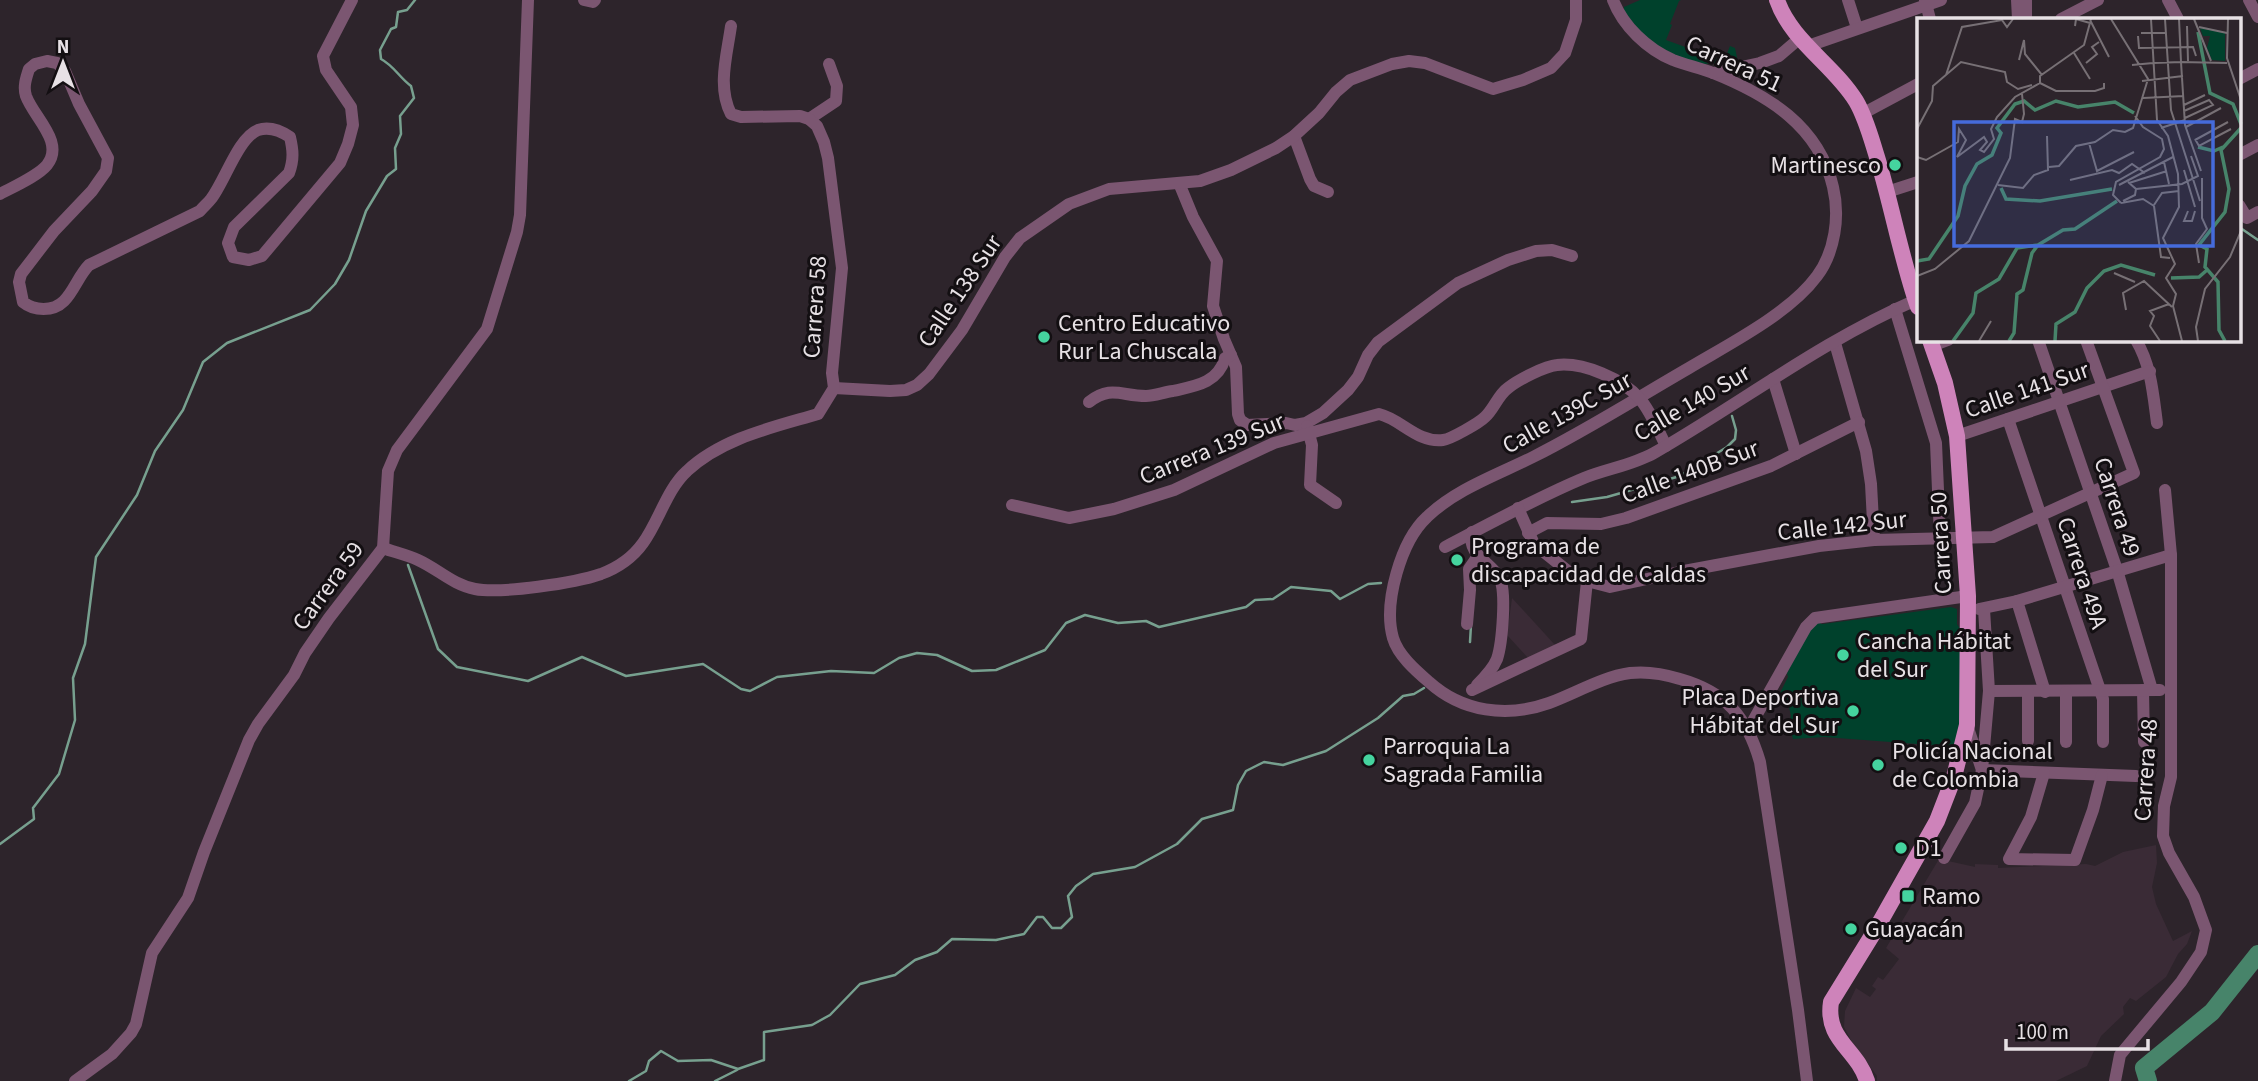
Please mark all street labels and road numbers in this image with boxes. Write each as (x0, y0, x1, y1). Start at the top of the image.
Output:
street label: Carrera 51 (1680, 26, 1788, 102)
street label: Calle 138 Sur (909, 227, 1011, 354)
street label: Carrera 58 (794, 255, 836, 359)
street label: Calle 141 Sur (1960, 352, 2095, 428)
street label: Calle 140 Sur (1627, 355, 1757, 451)
street label: Calle 139C Sur (1496, 363, 1639, 463)
street label: Carrera 139 Sur (1134, 404, 1290, 494)
street label: Calle 140B Sur (1617, 431, 1764, 513)
street label: Carrera 49 (2084, 453, 2150, 561)
street label: Carrera 50 (1921, 491, 1961, 595)
street label: Calle 142 Sur (1776, 502, 1909, 550)
street label: Carrera 49A (2047, 513, 2117, 633)
street label: Carrera 59 (284, 534, 372, 638)
street label: Carrera 48 (2125, 718, 2167, 822)

